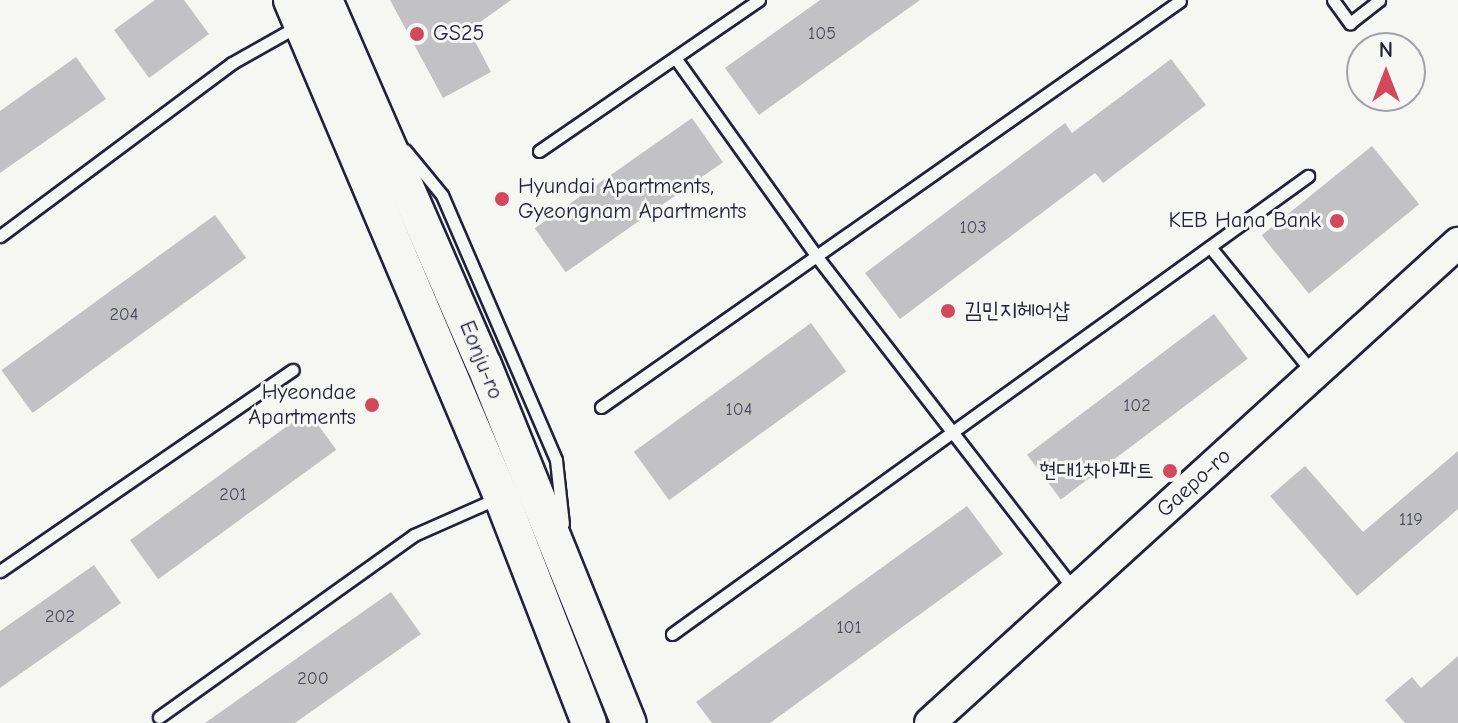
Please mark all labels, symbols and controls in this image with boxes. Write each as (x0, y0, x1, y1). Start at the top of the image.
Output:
place label: GS25 (433, 21, 484, 47)
house number: 105 (808, 23, 836, 45)
marker: GS25 (408, 25, 426, 43)
north arrow (1346, 32, 1426, 112)
text: N (1379, 37, 1393, 63)
place label: Hyundai Apartments, Gyeongnam Apartments (518, 173, 746, 224)
marker: Hyundai Apartments, Gyeongnam Apartments (493, 190, 511, 208)
place label: KEB Hana Bank (1168, 208, 1321, 234)
marker: KEB Hana Bank (1328, 212, 1346, 230)
house number: 103 (959, 217, 987, 239)
place label: 김민지헤어샵 (964, 298, 1070, 324)
marker: 김민지헤어샵 (939, 302, 957, 320)
house number: 204 (109, 304, 139, 326)
street label: Eonju-ro (453, 317, 509, 403)
place label: Hyeondae Apartments (248, 379, 356, 430)
house number: 102 (1123, 395, 1151, 417)
marker: Hyeondae Apartments (363, 396, 381, 414)
house number: 104 (726, 399, 752, 421)
street label: Gaepo-ro (1152, 443, 1236, 523)
place label: 현대1차아파트 (1039, 458, 1154, 484)
marker: 현대1차아파트 (1161, 462, 1179, 480)
house number: 201 (219, 484, 247, 506)
house number: 119 (1399, 509, 1423, 531)
house number: 202 (45, 606, 75, 628)
house number: 101 (836, 617, 862, 639)
house number: 200 (297, 668, 329, 690)

